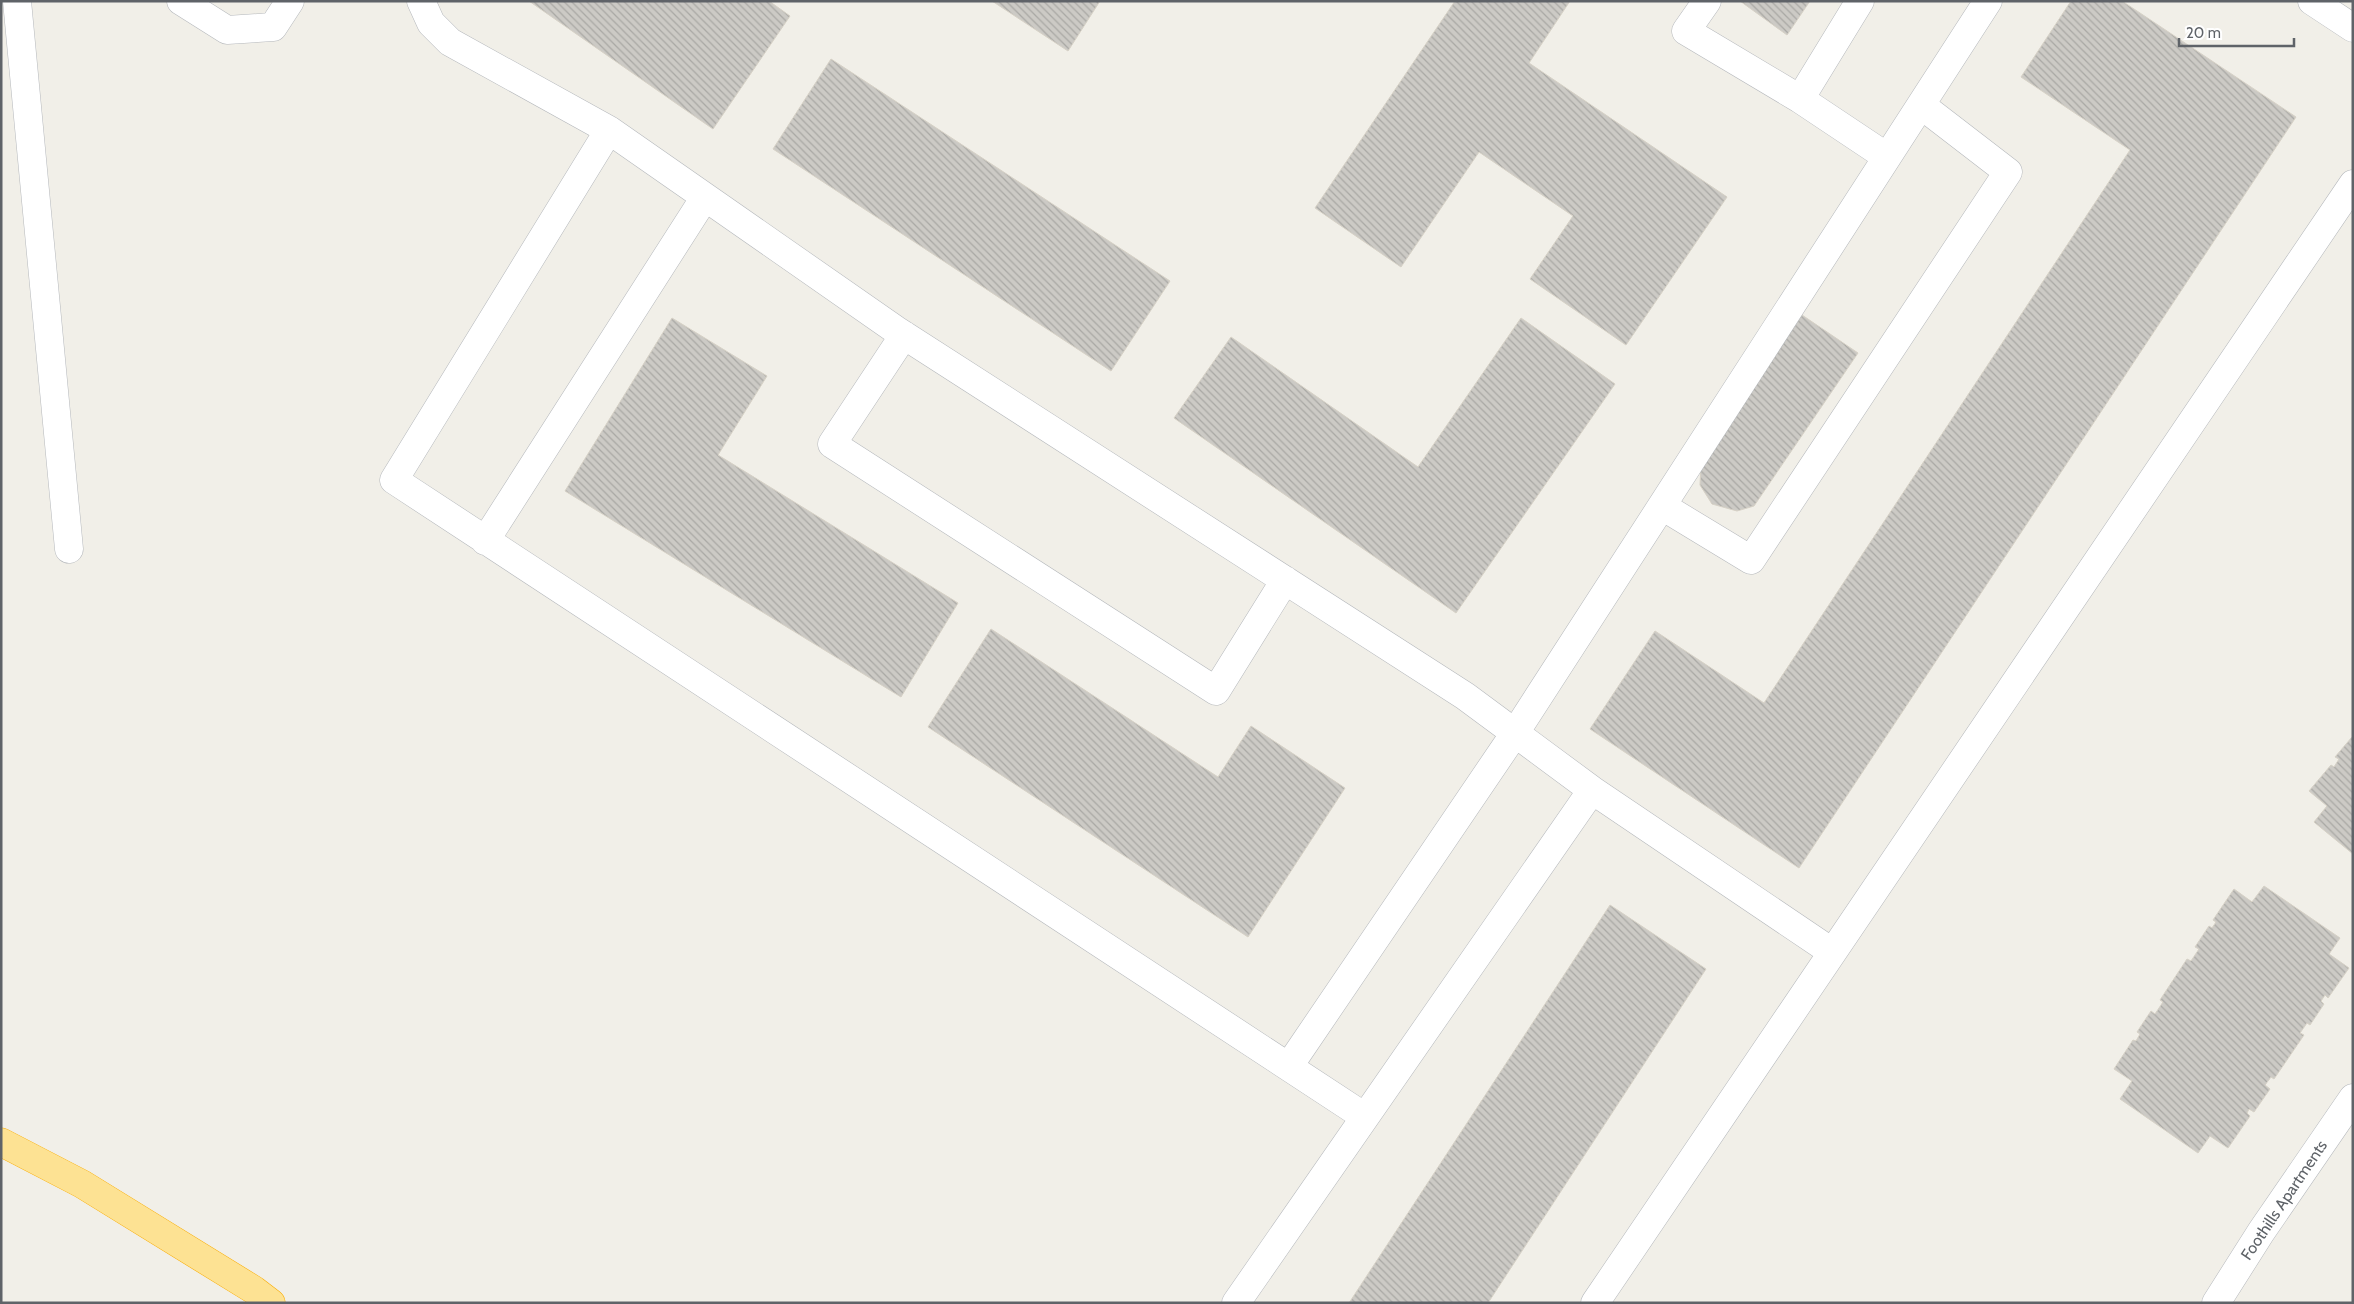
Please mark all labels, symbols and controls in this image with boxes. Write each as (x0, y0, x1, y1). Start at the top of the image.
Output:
scale bar (2179, 15, 2294, 47)
text: 20 m (2186, 24, 2221, 42)
street label: Foothills Apartments (2237, 1136, 2331, 1263)

